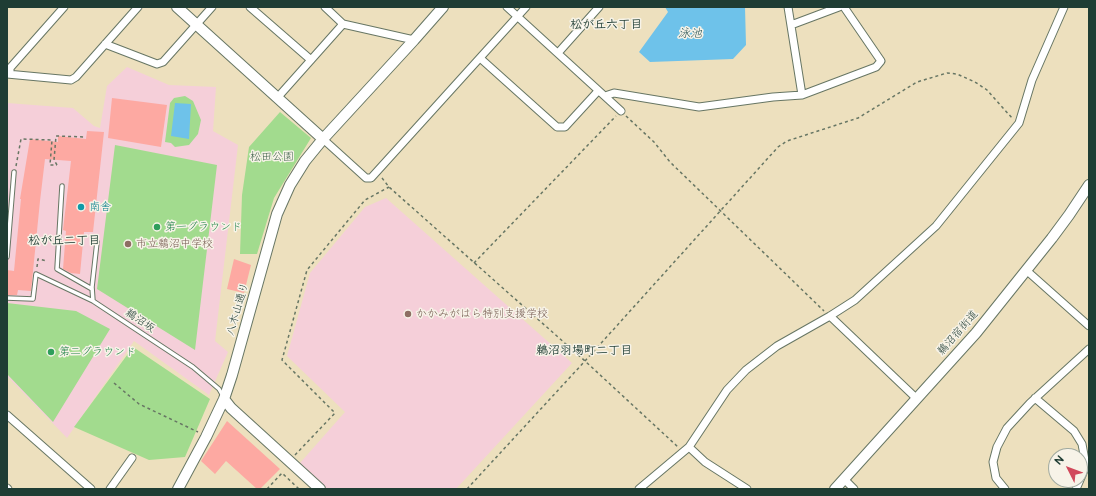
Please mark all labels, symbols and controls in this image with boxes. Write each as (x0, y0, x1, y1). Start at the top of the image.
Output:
district label: 松が丘六丁目 (570, 18, 642, 32)
water label: 泳池 (678, 27, 702, 41)
park label: 松田公園 (250, 150, 294, 164)
place label: 南舎 (89, 200, 111, 214)
marker: 南舎 (76, 202, 86, 212)
place label: 第一グラウンド (165, 220, 242, 234)
marker: 第一グラウンド (152, 222, 162, 232)
district label: 松が丘二丁目 (28, 234, 100, 248)
place label: 市立鵜沼中学校 (136, 237, 213, 251)
marker: 市立鵜沼中学校 (123, 239, 133, 249)
street label: 八木山通り (224, 281, 252, 337)
street label: 鵜沼坂 (123, 306, 157, 336)
place label: かかみがはら特別支援学校 (416, 307, 548, 321)
street label: 鵜沼宿街道 (935, 308, 981, 358)
marker: かかみがはら特別支援学校 (403, 309, 413, 319)
district label: 鵜沼羽場町二丁目 (536, 344, 632, 358)
place label: 第二グラウンド (59, 345, 136, 359)
marker: 第二グラウンド (46, 347, 56, 357)
north arrow (1048, 448, 1088, 488)
text: N (1052, 453, 1067, 468)

